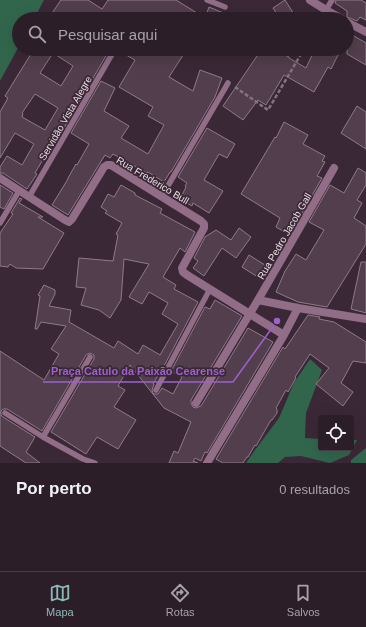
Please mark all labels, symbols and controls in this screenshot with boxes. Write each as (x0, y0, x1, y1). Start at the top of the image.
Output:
search box (12, 12, 354, 56)
icon: search (26, 23, 48, 45)
text: Pesquisar aqui (58, 26, 157, 43)
street label: Servidão Vista Alegre (37, 74, 94, 162)
street label: Rua Frederico Bull (114, 154, 191, 206)
street label: Rua Pedro Jacob Gall (255, 191, 314, 281)
callout: Praça Catulo da Paixão Cearense (43, 359, 233, 382)
text: Praça Catulo da Paixão Cearense (51, 365, 225, 377)
map controls (318, 415, 354, 451)
button: locate (318, 415, 354, 451)
text: Por perto (16, 479, 92, 498)
text: 0 resultados (279, 482, 350, 497)
tab: Mapa (46, 582, 74, 618)
tab: Rotas (166, 582, 195, 618)
tab: Salvos (287, 582, 320, 618)

